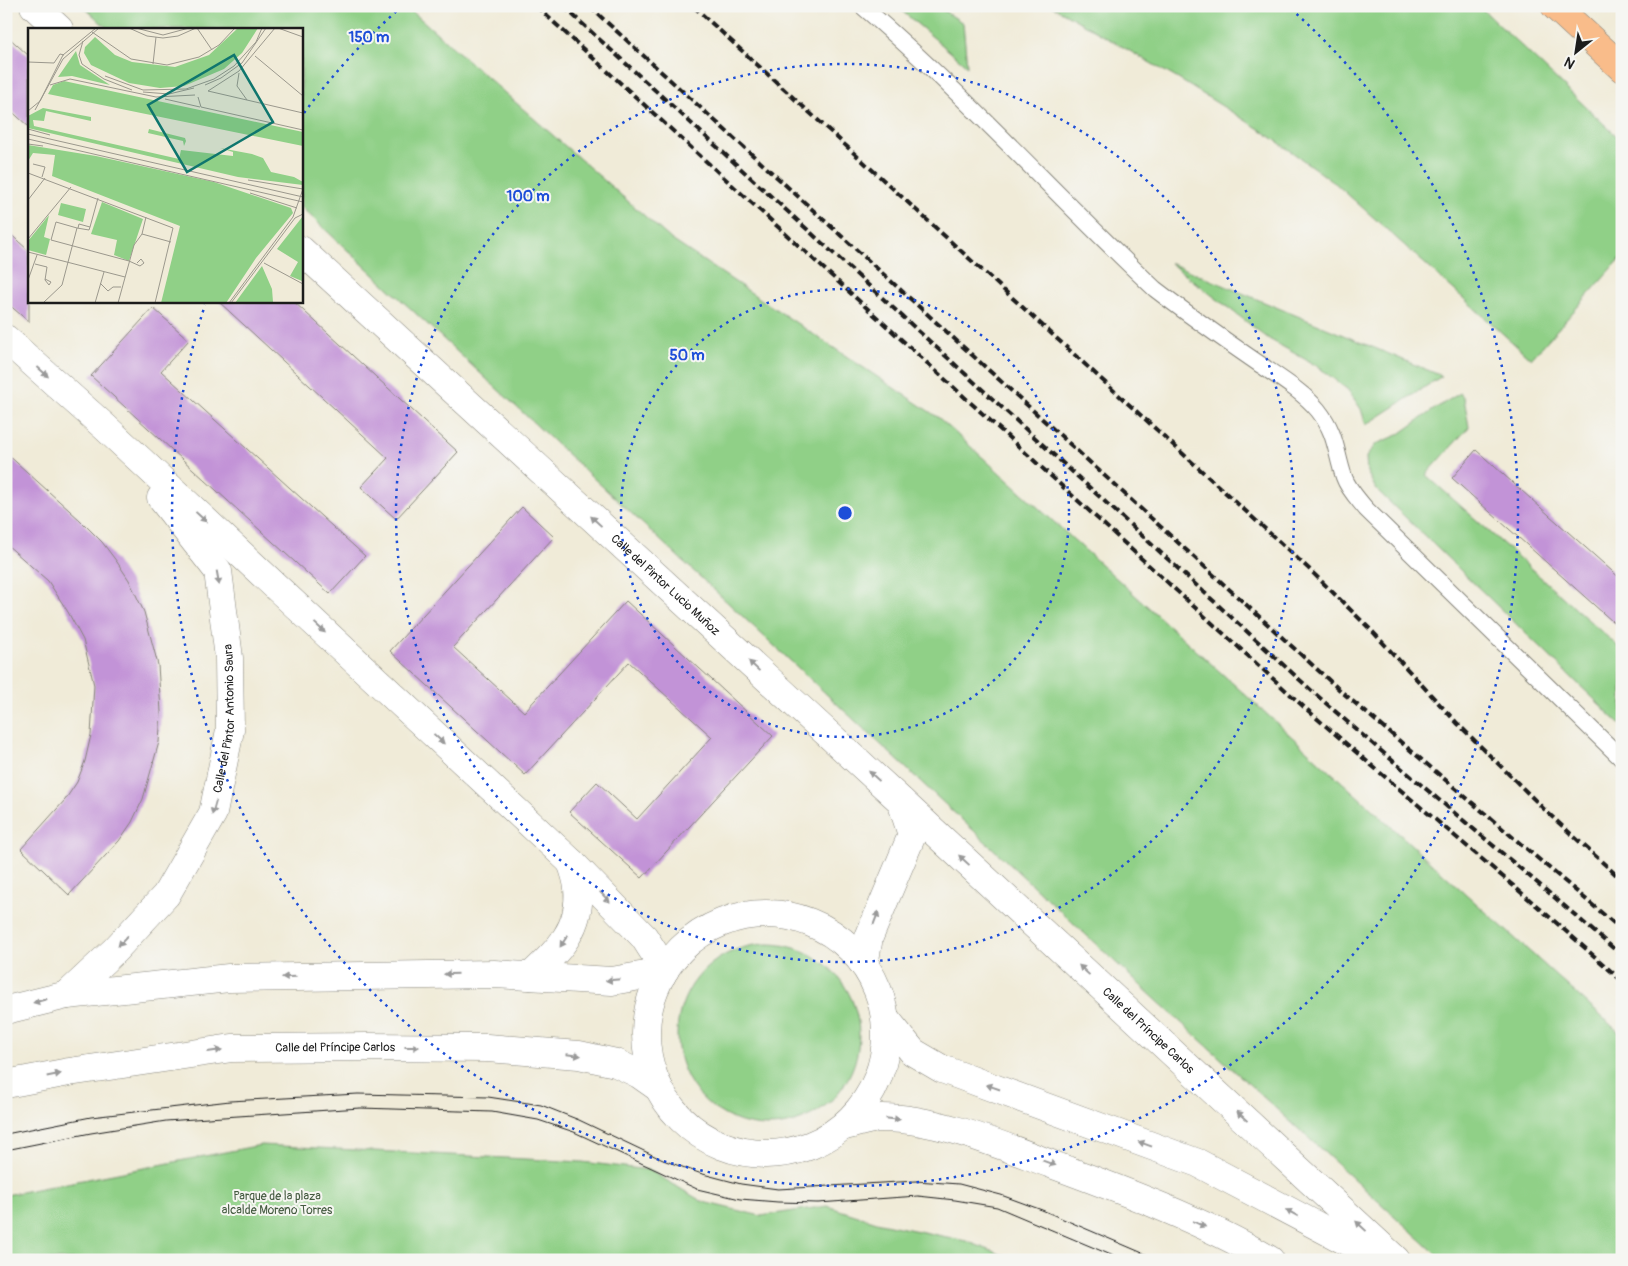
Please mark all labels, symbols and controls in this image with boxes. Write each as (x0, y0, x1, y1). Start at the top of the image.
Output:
inset map (28, 28, 302, 302)
text: 150 m (349, 28, 389, 47)
north arrow (1550, 28, 1600, 78)
text: N (1561, 53, 1578, 73)
text: 100 m (507, 187, 549, 206)
text: 50 m (670, 346, 704, 365)
one-way arrow (36, 366, 49, 377)
centre of rings (836, 504, 854, 522)
one-way arrow (195, 511, 207, 523)
one-way arrow (590, 515, 602, 527)
street label: Calle del Pintor Lucio Muñoz (608, 531, 723, 639)
one-way arrow (215, 570, 223, 586)
one-way arrow (313, 622, 325, 634)
street label: Calle del Pintor Antonio Saura (210, 643, 238, 794)
one-way arrow (748, 660, 760, 672)
one-way arrow (432, 733, 444, 745)
one-way arrow (868, 770, 880, 782)
one-way arrow (209, 800, 217, 815)
one-way arrow (959, 854, 971, 866)
one-way arrow (599, 891, 611, 903)
one-way arrow (873, 910, 880, 925)
one-way arrow (118, 935, 129, 947)
one-way arrow (559, 935, 568, 948)
one-way arrow (1078, 964, 1090, 976)
one-way arrow (443, 971, 459, 979)
one-way arrow (280, 973, 296, 981)
one-way arrow (605, 976, 621, 984)
street label: Calle del Príncipe Carlos (1099, 985, 1198, 1078)
one-way arrow (33, 998, 48, 1006)
street label: Calle del Príncipe Carlos (275, 1040, 396, 1056)
one-way arrow (404, 1043, 420, 1051)
one-way arrow (207, 1047, 223, 1055)
one-way arrow (567, 1051, 583, 1059)
one-way arrow (47, 1071, 62, 1079)
one-way arrow (985, 1083, 1000, 1091)
one-way arrow (1236, 1110, 1248, 1122)
one-way arrow (885, 1116, 901, 1124)
one-way arrow (1138, 1139, 1153, 1147)
one-way arrow (1041, 1160, 1056, 1167)
park label: Parque de la plaza alcalde Moreno Torres (222, 1189, 333, 1218)
one-way arrow (1285, 1209, 1299, 1217)
one-way arrow (1356, 1220, 1368, 1232)
one-way arrow (1192, 1221, 1206, 1229)

